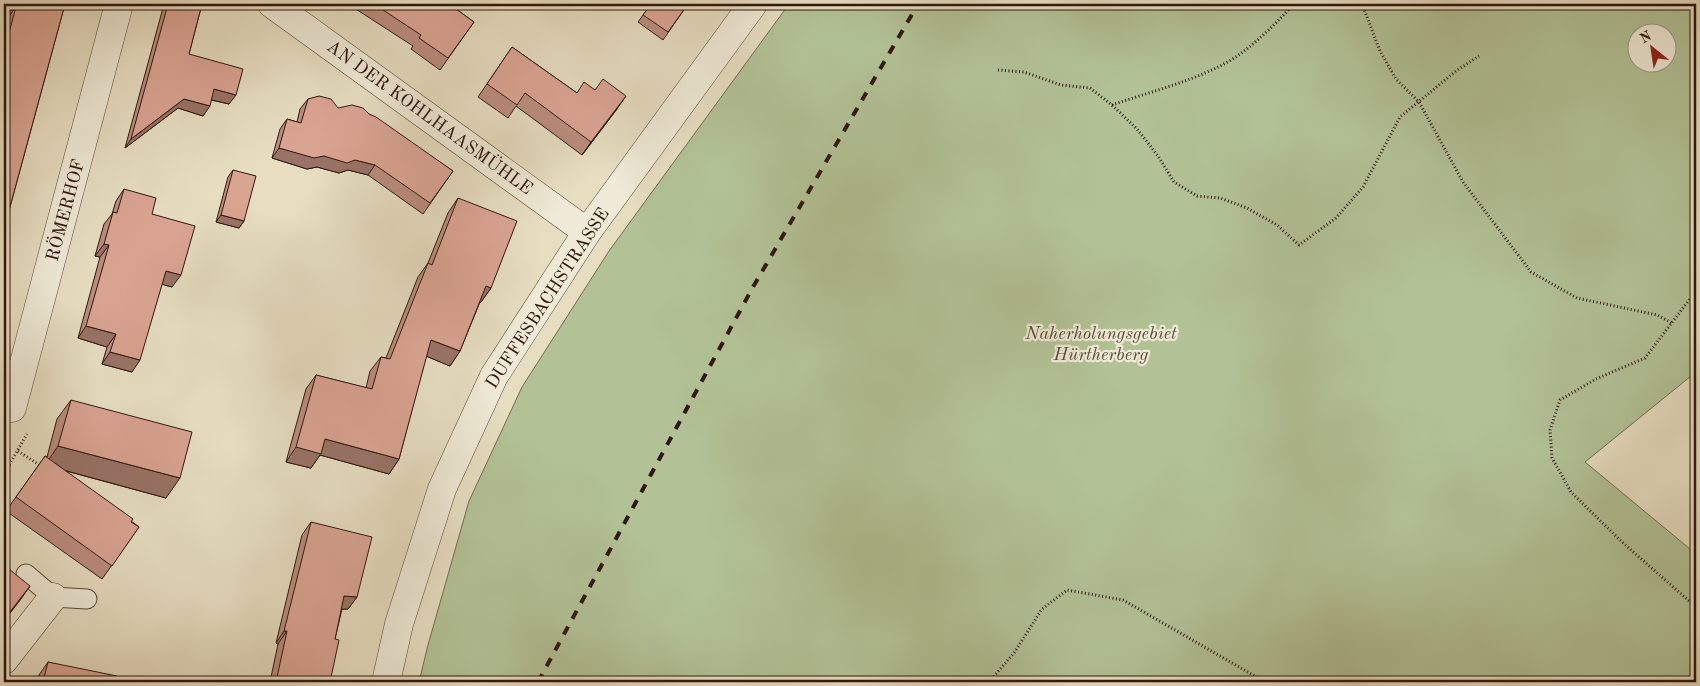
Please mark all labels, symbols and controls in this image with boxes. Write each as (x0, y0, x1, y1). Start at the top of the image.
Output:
north arrow (1628, 22, 1678, 72)
text: N (1638, 29, 1654, 46)
street label: AN DER KOHLHAASMÜHLE (323, 34, 538, 198)
street label: RÖMERHOF (40, 156, 88, 263)
street label: DUFFESBACHSTRASSE (483, 205, 613, 392)
park label: Naherholungsgebiet Hürtherberg (1024, 325, 1177, 364)

